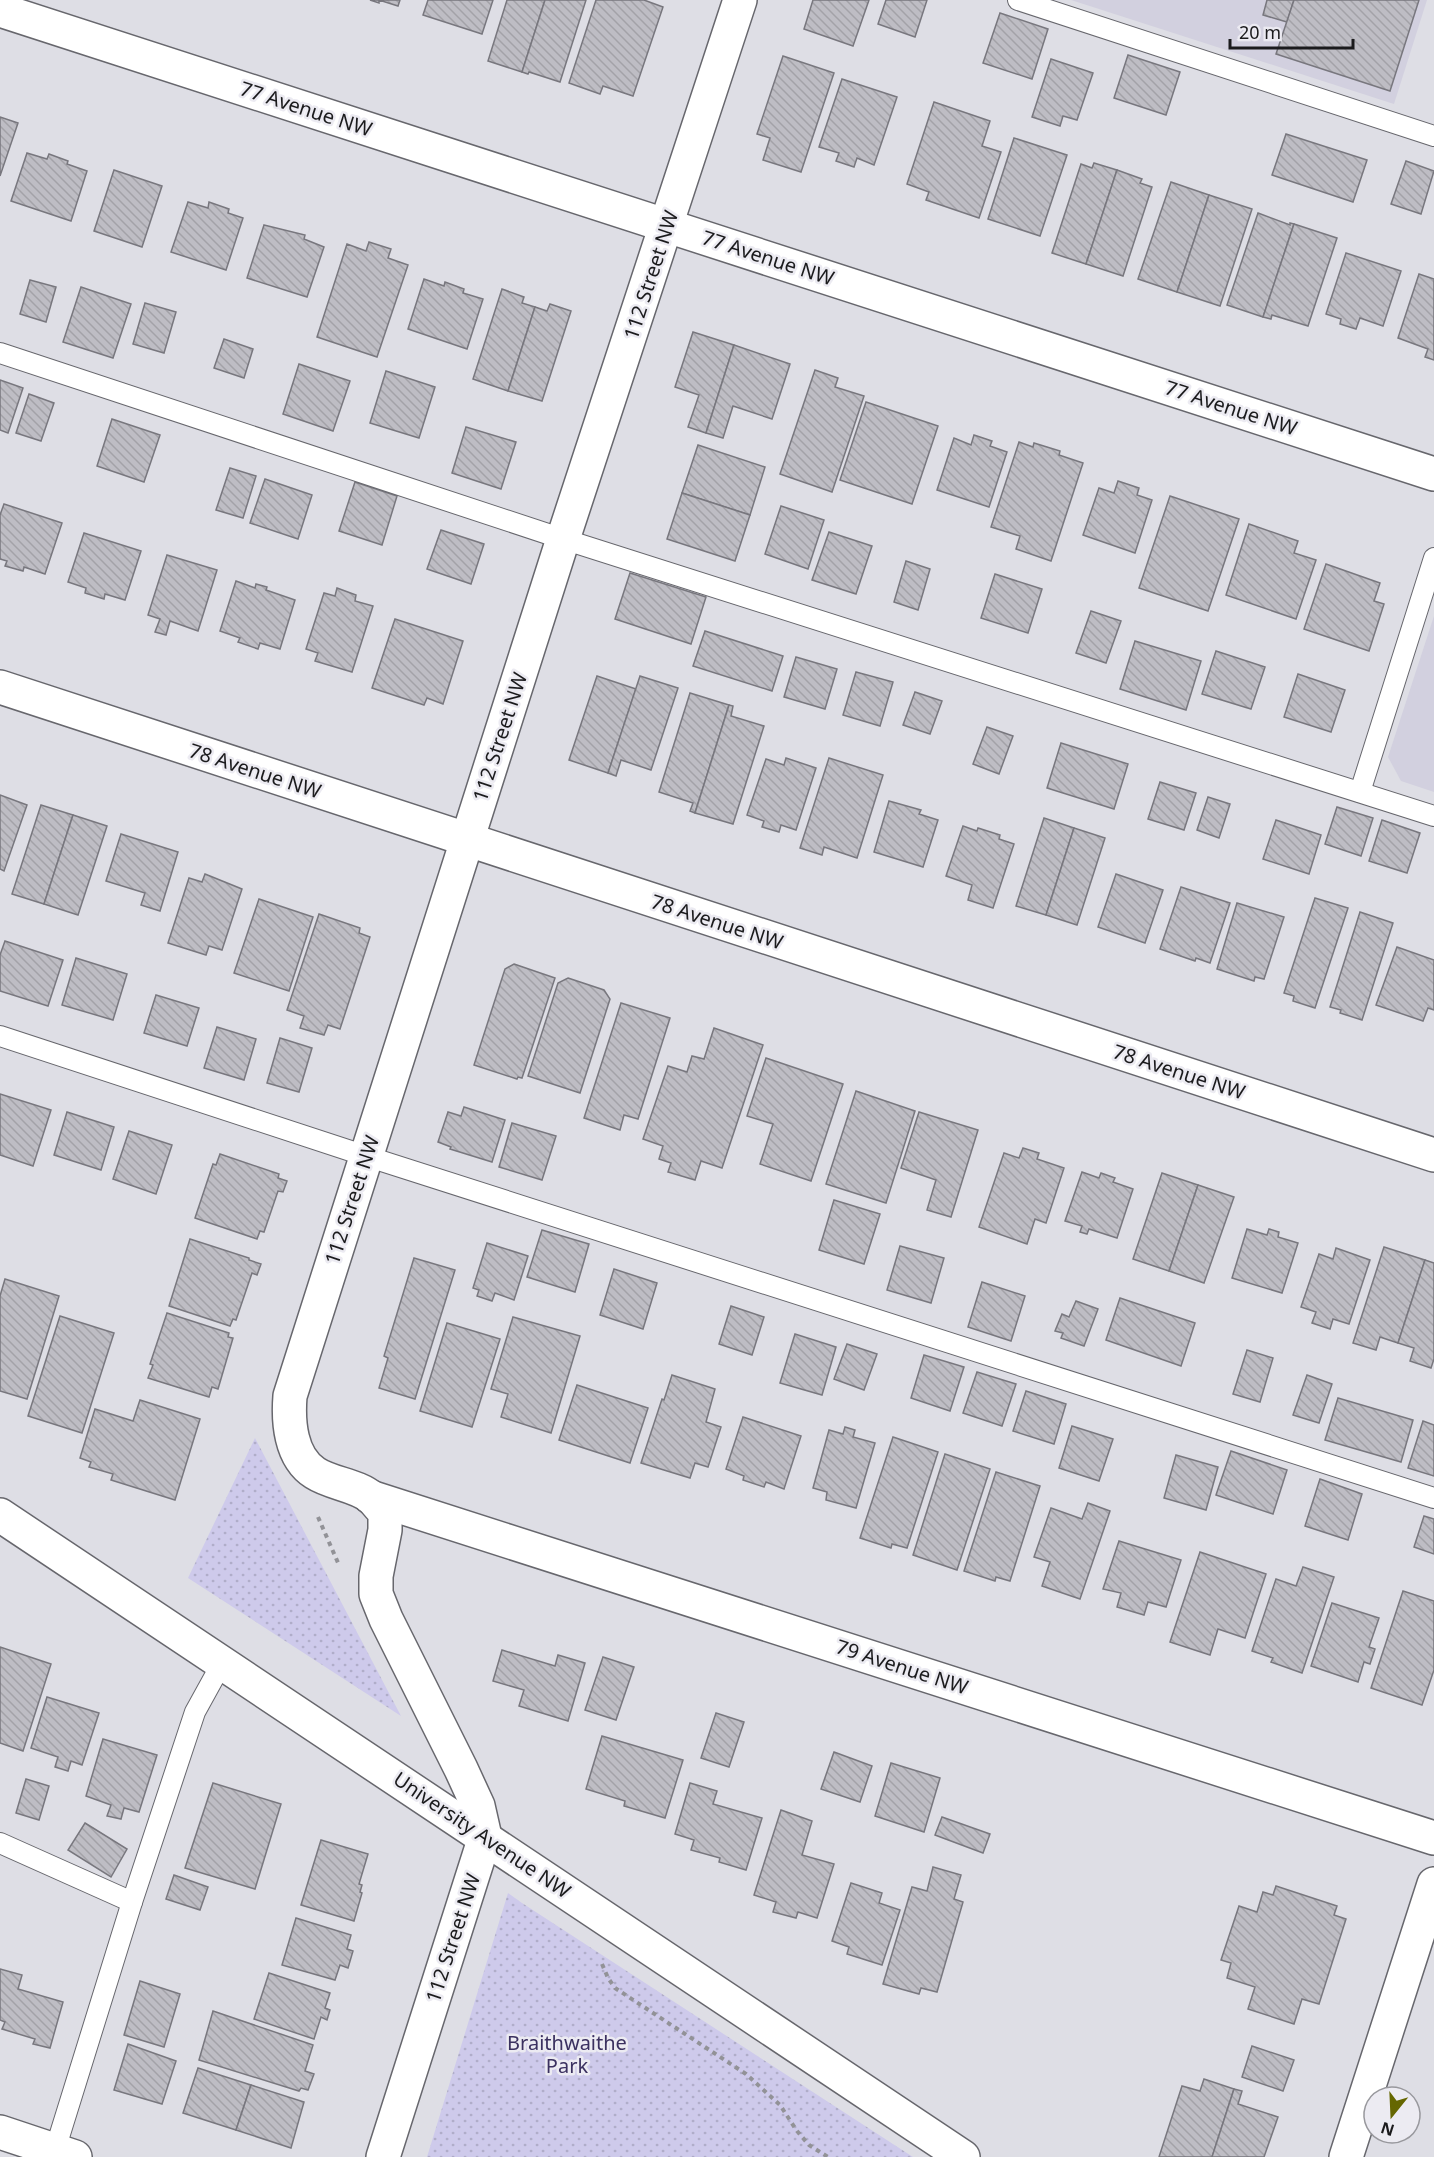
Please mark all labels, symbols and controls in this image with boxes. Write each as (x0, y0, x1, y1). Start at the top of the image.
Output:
scale bar (1230, 12, 1353, 50)
text: 20 m (1239, 20, 1281, 44)
street label: 77 Avenue NW (237, 74, 376, 143)
street label: 112 Street NW (617, 206, 684, 343)
street label: 77 Avenue NW (699, 223, 838, 292)
street label: 77 Avenue NW (1162, 373, 1301, 442)
street label: 112 Street NW (466, 668, 533, 805)
street label: 78 Avenue NW (186, 736, 325, 805)
street label: 78 Avenue NW (648, 887, 787, 956)
street label: 78 Avenue NW (1110, 1037, 1249, 1106)
street label: 112 Street NW (318, 1131, 385, 1268)
street label: 79 Avenue NW (833, 1632, 972, 1701)
street label: University Avenue NW (388, 1765, 577, 1904)
street label: 112 Street NW (419, 1869, 486, 2006)
park label: Braithwaithe Park (507, 2029, 627, 2079)
north arrow (1362, 2085, 1422, 2145)
text: N (1378, 2117, 1397, 2142)

